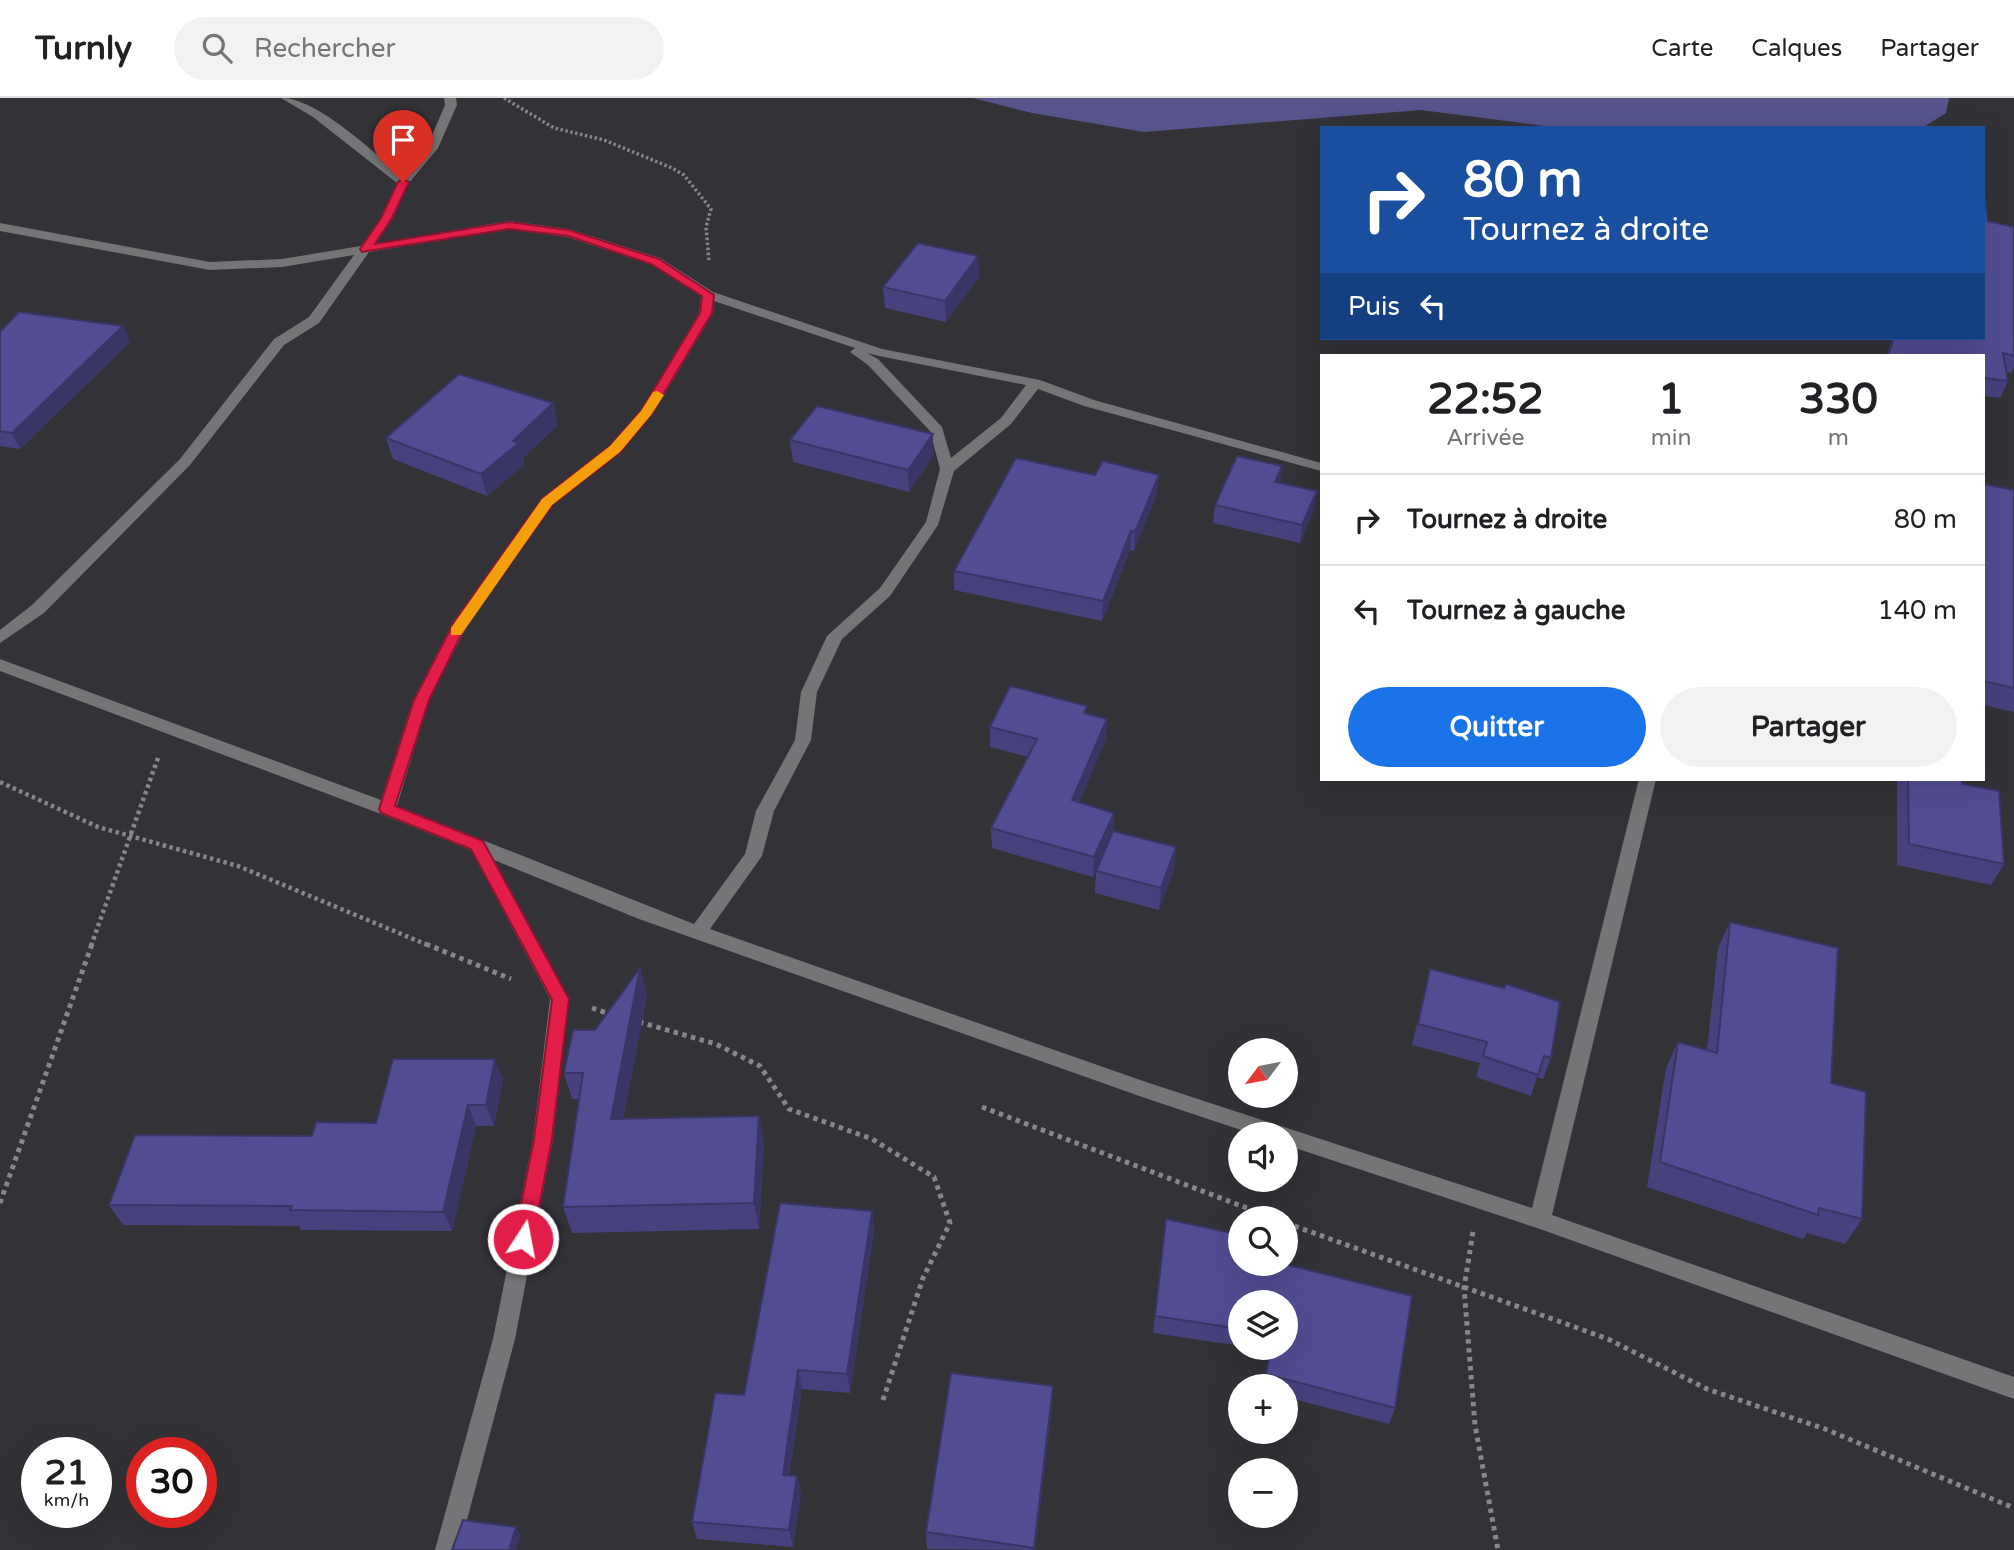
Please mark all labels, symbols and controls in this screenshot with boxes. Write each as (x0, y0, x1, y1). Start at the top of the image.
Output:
search box (174, 17, 664, 80)
text: Turnly (35, 29, 132, 68)
icon: search (198, 29, 236, 67)
text: Rechercher (254, 33, 395, 64)
text: Carte (1651, 34, 1713, 63)
text: Calques (1751, 34, 1842, 63)
text: Partager (1880, 34, 1979, 63)
pin (373, 110, 433, 182)
icon: arrive (384, 121, 422, 159)
text: 80 m (1463, 151, 1582, 210)
icon: right (1348, 154, 1439, 245)
text: Tournez à droite (1463, 211, 1709, 249)
icon: left (1414, 287, 1452, 325)
text: Puis (1348, 291, 1400, 322)
text: 22:52 (1427, 374, 1544, 425)
text: 1 (1658, 374, 1684, 425)
text: 330 (1799, 374, 1878, 425)
text: Arrivée (1446, 424, 1525, 452)
text: min (1651, 424, 1692, 452)
text: m (1828, 424, 1849, 452)
icon: right (1348, 501, 1386, 539)
text: Tournez à droite (1407, 504, 1607, 535)
text: 80 m (1894, 504, 1957, 535)
icon: left (1348, 592, 1386, 630)
text: Tournez à gauche (1407, 595, 1626, 626)
text: 140 m (1877, 595, 1957, 626)
button: Quitter (1348, 687, 1646, 767)
button: Partager (1660, 687, 1957, 767)
north arrow (1228, 1038, 1298, 1108)
map controls (1228, 1038, 1298, 1528)
button: sound (1228, 1122, 1298, 1192)
position arrow (486, 1202, 560, 1276)
button: search (1228, 1206, 1298, 1276)
button: layers (1228, 1290, 1298, 1360)
button: + (1228, 1374, 1298, 1444)
speed limit sign: 30 (126, 1437, 217, 1528)
text: 21 (45, 1452, 88, 1494)
button: − (1228, 1458, 1298, 1528)
text: km/h (44, 1489, 89, 1511)

